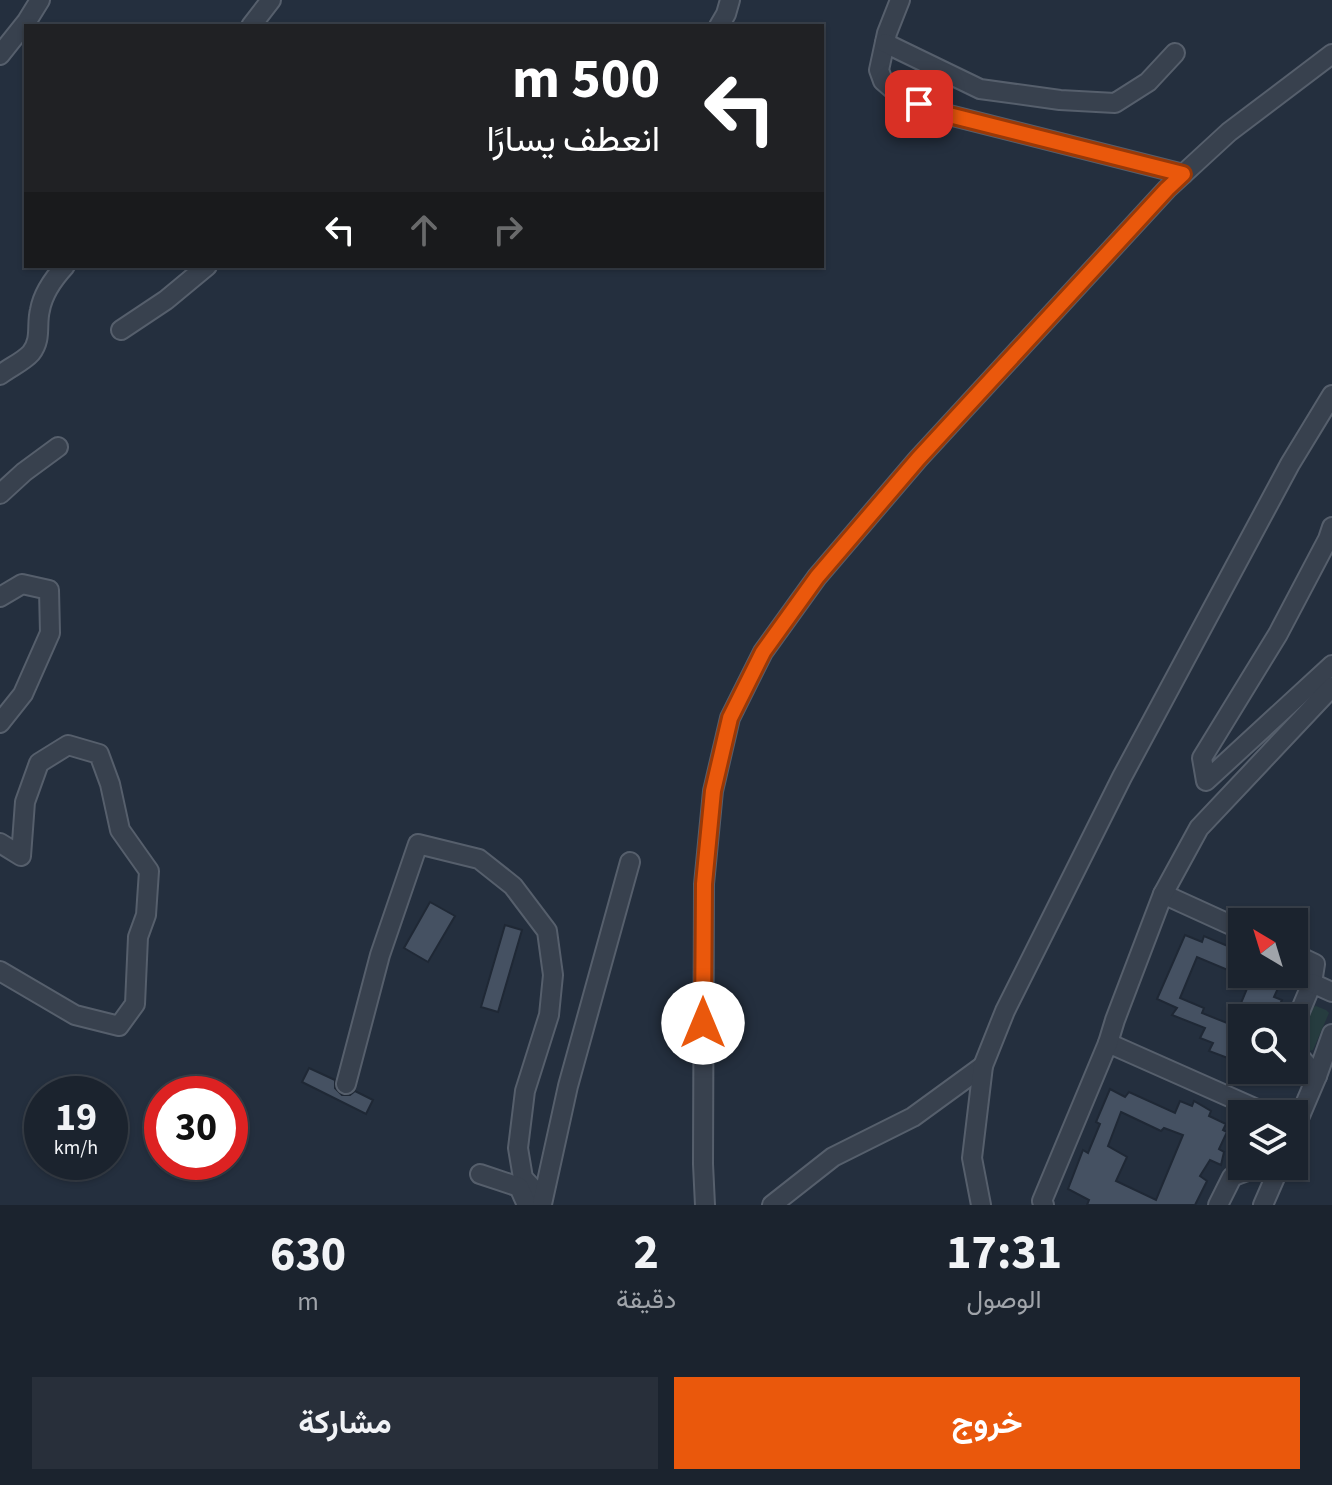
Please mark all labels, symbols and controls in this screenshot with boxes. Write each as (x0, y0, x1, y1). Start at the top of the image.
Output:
text: 500 m (512, 40, 660, 119)
icon: left (688, 56, 792, 160)
pin (885, 70, 953, 138)
icon: arrive (897, 82, 941, 126)
text: انعطف يسارًا (487, 114, 660, 165)
icon: left (318, 208, 362, 252)
icon: ahead (402, 208, 446, 252)
icon: right (486, 208, 530, 252)
north arrow (1228, 908, 1308, 988)
map controls (1228, 908, 1308, 1180)
position arrow (661, 981, 745, 1065)
button: search (1228, 1004, 1308, 1084)
speed limit sign: 30 (144, 1076, 248, 1180)
text: 19 (55, 1089, 97, 1146)
button: layers (1228, 1100, 1308, 1180)
text: km/h (54, 1134, 98, 1162)
text: 2 (633, 1219, 659, 1287)
text: 17:31 (946, 1219, 1062, 1287)
text: 630 (270, 1221, 346, 1289)
text: دقيقة (616, 1281, 676, 1318)
text: الوصول (967, 1281, 1042, 1318)
text: m (297, 1283, 319, 1320)
button: مشاركة (32, 1377, 658, 1469)
button: خروج (674, 1377, 1300, 1469)

